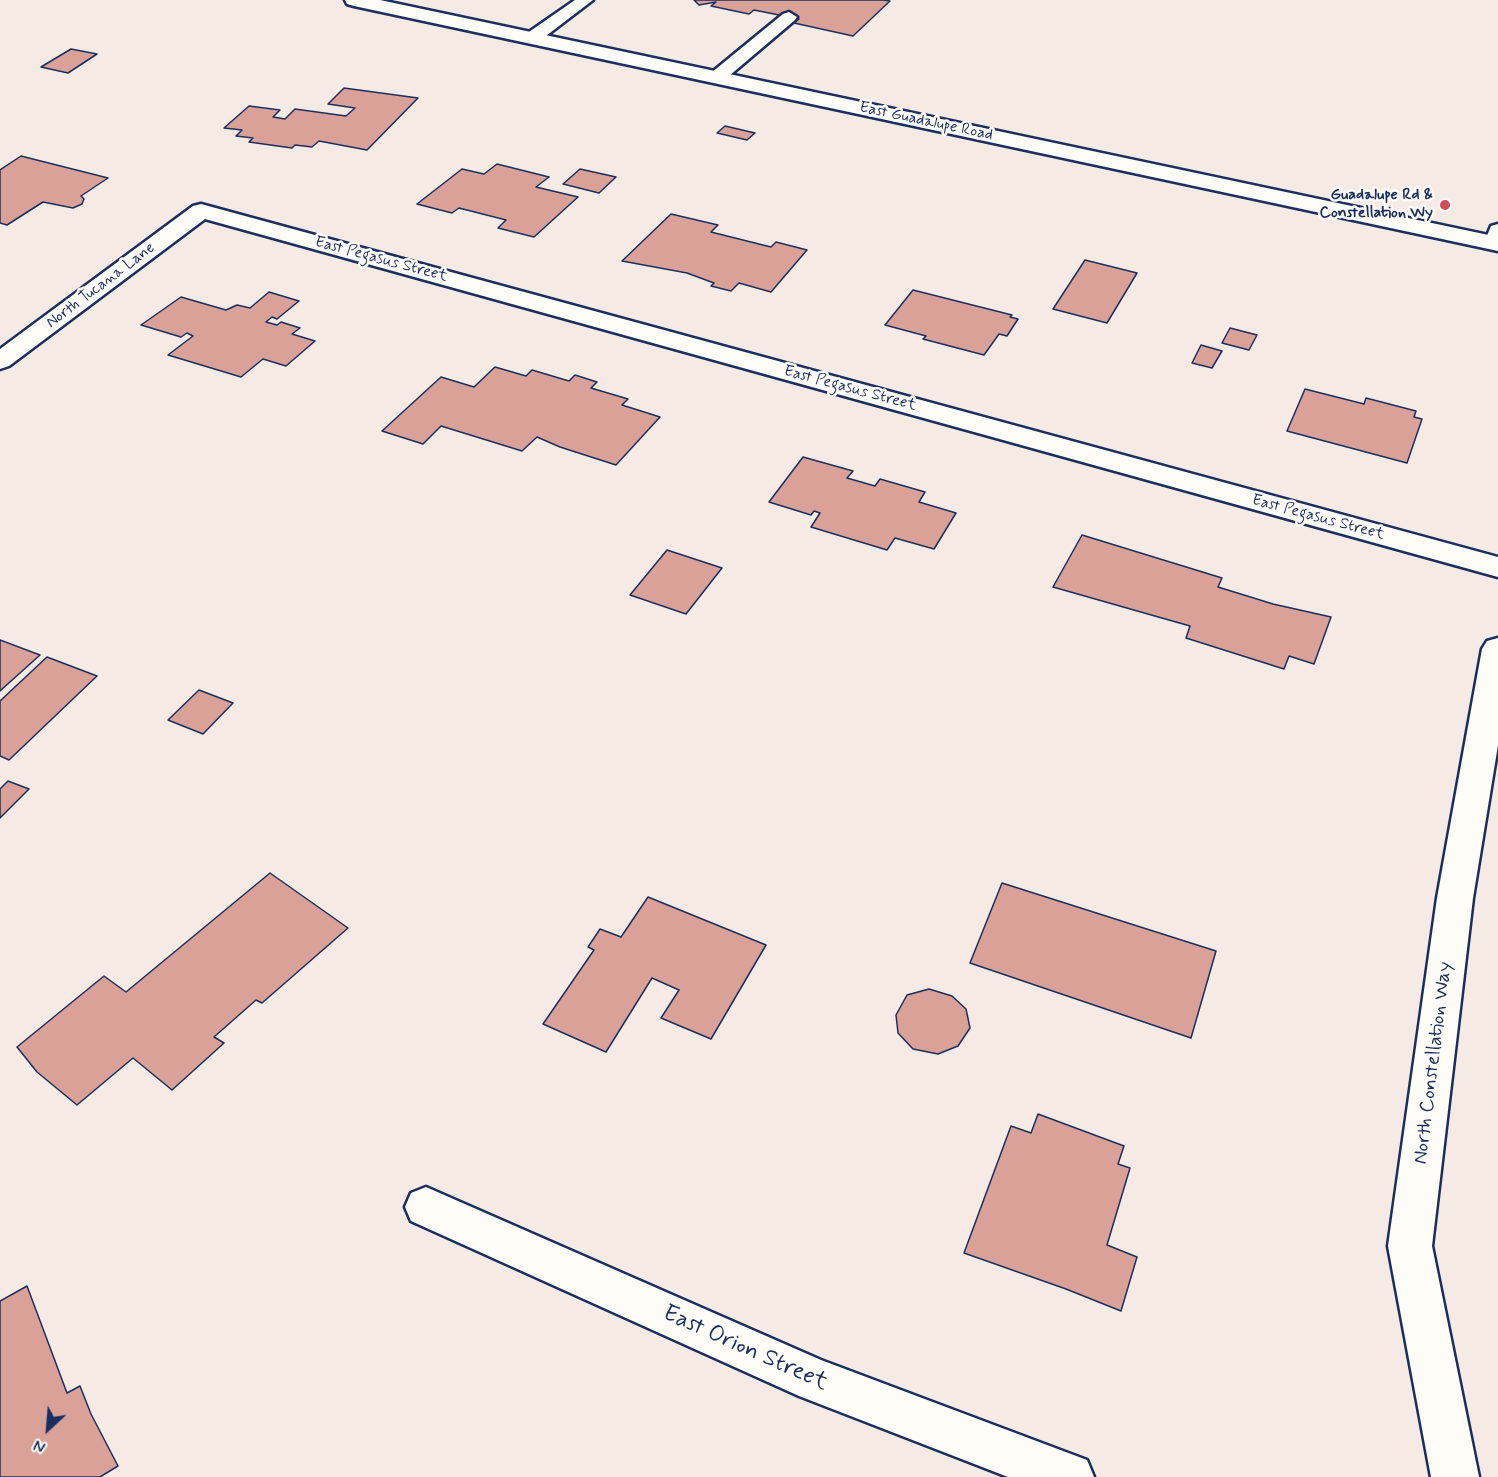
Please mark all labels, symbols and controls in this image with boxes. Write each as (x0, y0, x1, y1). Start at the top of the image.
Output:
street label: East Guadalupe Road (857, 98, 995, 146)
place label: Guadalupe Rd & Constellation Wy (1320, 186, 1433, 224)
marker: Guadalupe Rd & Constellation Wy (1438, 198, 1452, 212)
street label: East Pegasus Street (313, 233, 449, 287)
street label: North Tucana Lane (43, 239, 159, 333)
street label: East Pegasus Street (782, 362, 918, 416)
street label: East Pegasus Street (1250, 491, 1386, 545)
street label: North Constellation Way (1410, 960, 1458, 1166)
street label: East Orion Street (658, 1300, 832, 1398)
north arrow (18, 1399, 78, 1459)
text: N (30, 1434, 49, 1457)

